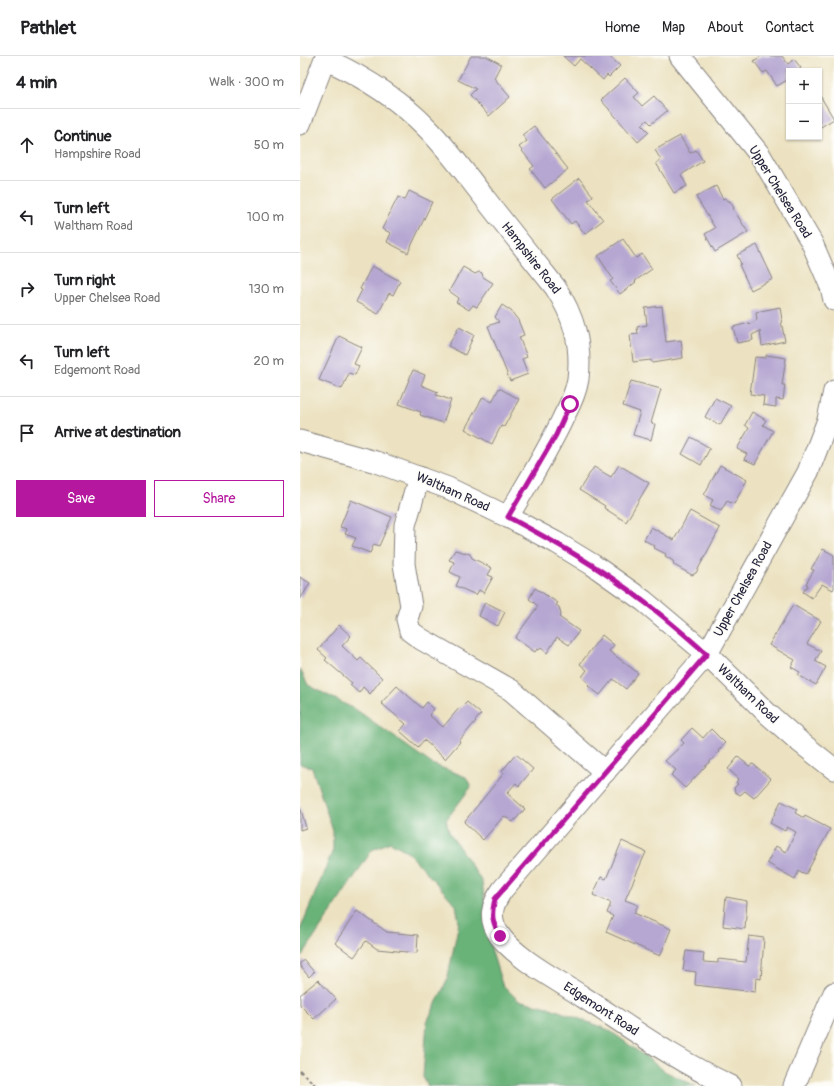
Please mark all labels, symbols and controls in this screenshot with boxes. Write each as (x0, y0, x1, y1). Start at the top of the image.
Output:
text: Pathlet (20, 16, 76, 40)
text: Home (605, 19, 640, 36)
text: Map (662, 19, 685, 36)
text: About (707, 19, 743, 36)
text: Contact (765, 19, 814, 36)
map controls (786, 68, 822, 140)
button: + (786, 68, 822, 104)
text: 4 min (16, 72, 57, 93)
text: Walk · 300 m (209, 74, 284, 90)
button: − (786, 104, 822, 140)
text: Continue (54, 127, 112, 146)
icon: ahead (16, 134, 38, 156)
text: 50 m (254, 137, 284, 153)
street label: Upper Chelsea Road (745, 143, 815, 241)
text: Hampshire Road (54, 146, 141, 162)
text: Turn left (54, 199, 110, 218)
icon: left (16, 206, 38, 228)
text: 100 m (247, 209, 284, 225)
text: Waltham Road (54, 218, 133, 234)
street label: Hampshire Road (498, 219, 564, 297)
text: Turn right (54, 271, 115, 290)
icon: right (16, 278, 38, 300)
text: 130 m (248, 281, 284, 297)
text: Upper Chelsea Road (54, 290, 160, 306)
text: Turn left (54, 343, 110, 362)
icon: left (16, 350, 38, 372)
text: 20 m (253, 353, 284, 369)
text: Edgemont Road (54, 362, 140, 378)
route start (561, 395, 579, 413)
icon: arrive (16, 422, 38, 444)
text: Arrive at destination (54, 423, 181, 442)
street label: Waltham Road (414, 469, 492, 515)
button: Save (16, 480, 146, 517)
button: Share (154, 480, 284, 517)
street label: Upper Chelsea Road (710, 539, 776, 639)
street label: Waltham Road (714, 661, 782, 727)
route end (491, 927, 509, 945)
street label: Edgemont Road (560, 979, 642, 1039)

